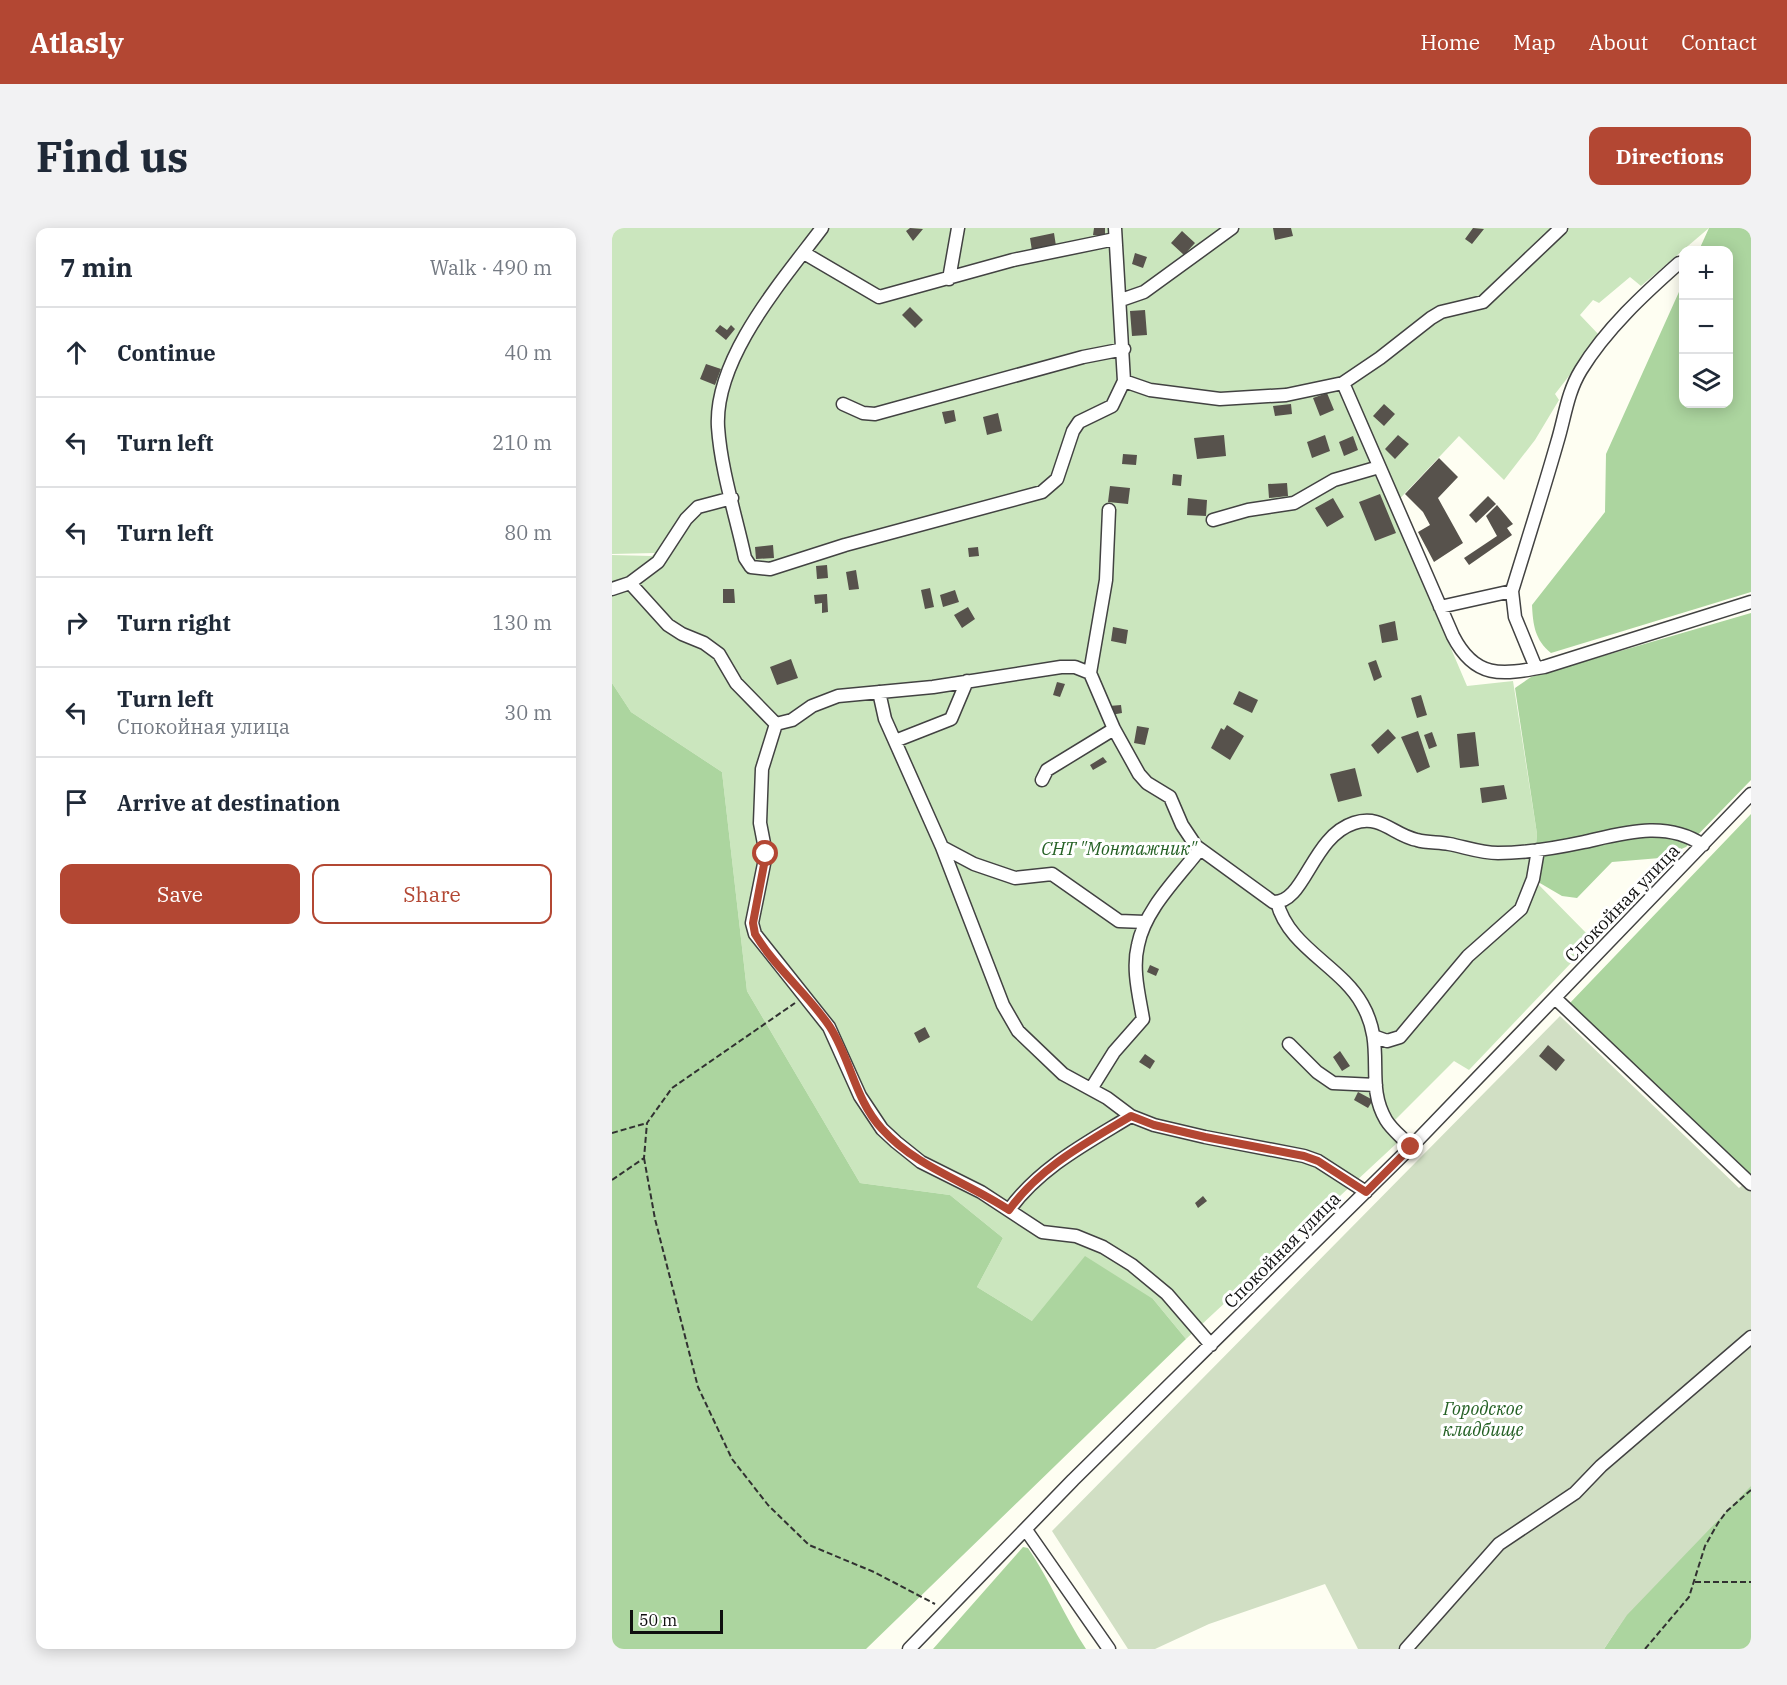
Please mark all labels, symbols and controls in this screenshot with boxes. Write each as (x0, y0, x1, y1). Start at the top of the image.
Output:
text: Atlasly (30, 24, 124, 61)
text: Home (1420, 28, 1480, 56)
text: Map (1513, 28, 1556, 56)
text: About (1589, 28, 1648, 56)
text: Contact (1681, 28, 1757, 56)
button: Directions (1589, 127, 1751, 185)
text: Find us (36, 129, 188, 184)
map controls (1679, 246, 1733, 408)
button: + (1679, 246, 1733, 300)
text: 7 min (60, 250, 133, 284)
text: Walk · 490 m (430, 254, 552, 281)
button: − (1679, 300, 1733, 354)
icon: ahead (60, 336, 93, 369)
text: Continue (117, 338, 216, 367)
text: 40 m (504, 339, 552, 366)
button: layers (1679, 354, 1733, 408)
icon: left (60, 426, 93, 459)
text: Turn left (117, 428, 213, 457)
text: 210 m (492, 429, 552, 456)
icon: left (60, 516, 93, 549)
text: Turn left (117, 518, 213, 547)
text: 80 m (504, 519, 552, 546)
icon: right (60, 606, 93, 639)
text: Turn right (117, 608, 231, 637)
text: 130 m (492, 609, 552, 636)
text: Turn left (117, 684, 213, 713)
icon: left (60, 696, 93, 729)
text: 30 m (504, 699, 552, 726)
text: Спокойная улица (117, 713, 290, 740)
icon: arrive (60, 786, 93, 819)
text: Arrive at destination (117, 788, 340, 817)
park label: СНТ "Монтажник" (1041, 837, 1198, 860)
street label: Спокойная улица (1560, 839, 1684, 967)
route start (752, 840, 778, 866)
button: Save (60, 864, 300, 924)
button: Share (312, 864, 552, 924)
route end (1397, 1133, 1423, 1159)
street label: Спокойная улица (1219, 1187, 1345, 1313)
park label: Городское кладбище (1442, 1397, 1524, 1441)
scale bar (630, 1607, 723, 1634)
text: 50 m (639, 1610, 677, 1630)

